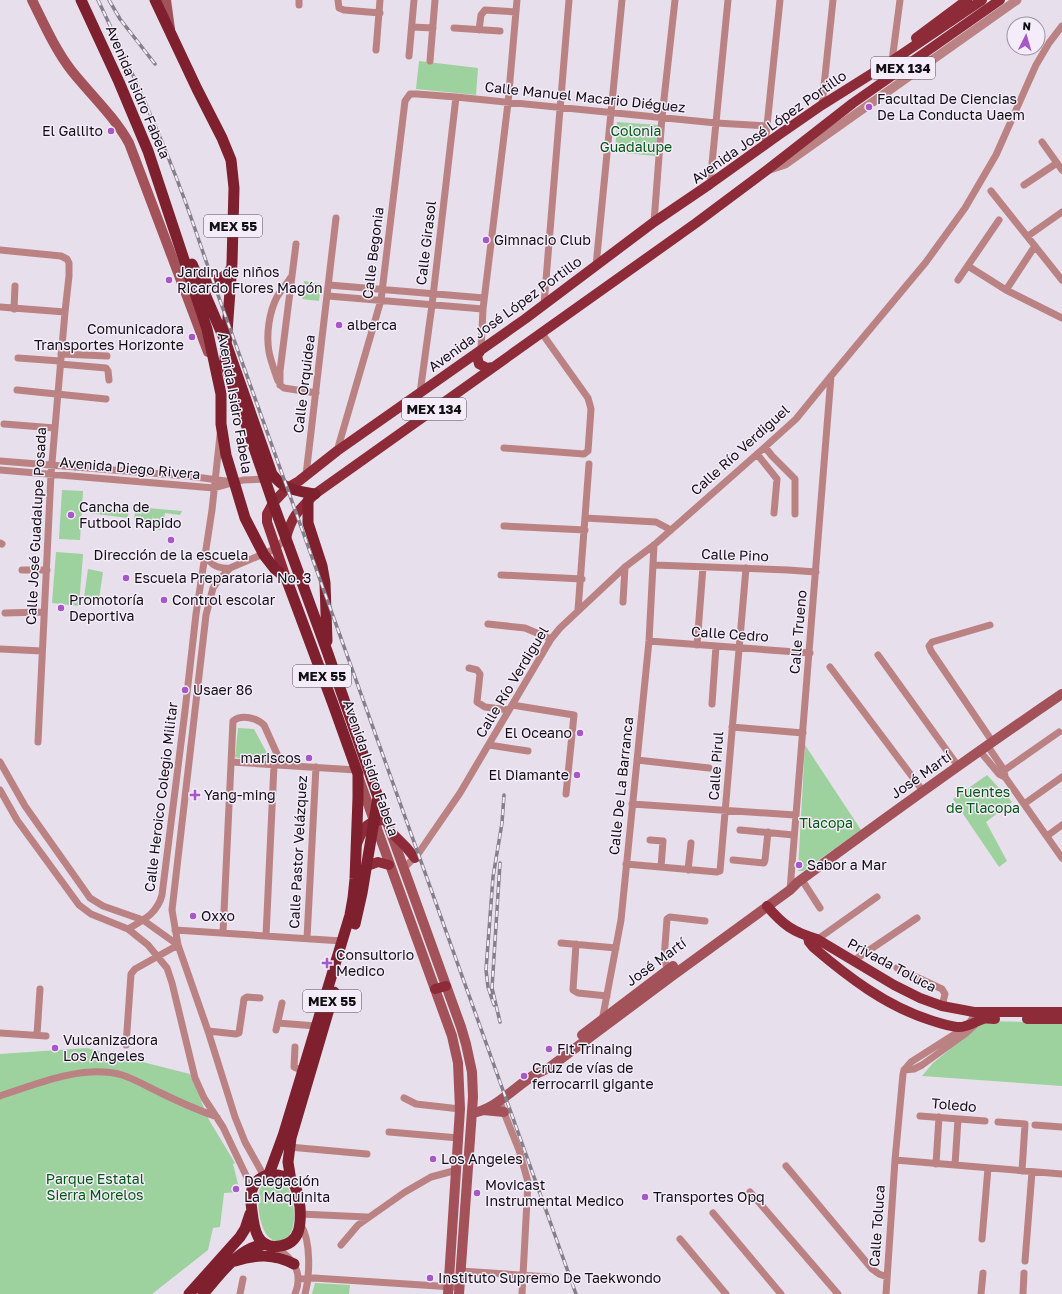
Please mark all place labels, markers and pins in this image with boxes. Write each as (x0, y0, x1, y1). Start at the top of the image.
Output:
place label: Facultad De Ciencias De La Conducta Uaem (877, 90, 1025, 123)
marker: Facultad De Ciencias De La Conducta Uaem (864, 102, 874, 112)
place label: El Gallito (42, 122, 103, 139)
marker: El Gallito (106, 126, 116, 136)
place label: Gimnacio Club (494, 231, 591, 248)
marker: Gimnacio Club (481, 235, 491, 245)
place label: Jardin de niños Ricardo Flores Magón (177, 263, 323, 296)
marker: Jardin de niños Ricardo Flores Magón (164, 275, 174, 285)
place label: alberca (347, 316, 397, 333)
place label: Comunicadora Transportes Horizonte (34, 320, 184, 353)
marker: alberca (334, 320, 344, 330)
marker: Comunicadora Transportes Horizonte (187, 332, 197, 342)
place label: Cancha de Futbool Rapido (79, 498, 181, 531)
marker: Cancha de Futbool Rapido (66, 510, 76, 520)
marker: Dirección de la escuela (166, 535, 176, 545)
place label: Dirección de la escuela (94, 546, 248, 563)
place label: Escuela Preparatoria No. 3 (134, 569, 312, 586)
marker: Escuela Preparatoria No. 3 (121, 573, 131, 583)
place label: Promotoría Deportiva (69, 591, 144, 624)
place label: Control escolar (172, 591, 276, 608)
marker: Control escolar (159, 595, 169, 605)
marker: Promotoría Deportiva (56, 603, 66, 613)
place label: Usaer 86 (193, 681, 253, 698)
marker: Usaer 86 (180, 685, 190, 695)
place label: El Oceano (504, 724, 572, 741)
marker: El Oceano (575, 728, 585, 738)
place label: mariscos (241, 749, 301, 766)
marker: mariscos (304, 753, 314, 763)
place label: El Diamante (489, 766, 569, 783)
marker: El Diamante (572, 770, 582, 780)
place label: Yang-ming (204, 786, 276, 803)
marker: Yang-ming (189, 789, 201, 801)
place label: Sabor a Mar (807, 856, 887, 873)
marker: Sabor a Mar (794, 860, 804, 870)
place label: Oxxo (201, 907, 235, 924)
marker: Oxxo (188, 911, 198, 921)
place label: Consultorio Medico (336, 946, 414, 979)
marker: Consultorio Medico (321, 957, 333, 969)
place label: Vulcanizadora Los Angeles (63, 1031, 158, 1064)
place label: Fit Trinaing (557, 1040, 632, 1057)
marker: Vulcanizadora Los Angeles (50, 1043, 60, 1053)
marker: Fit Trinaing (544, 1044, 554, 1054)
place label: Cruz de vías de ferrocarril gigante (532, 1059, 654, 1092)
marker: Cruz de vías de ferrocarril gigante (519, 1071, 529, 1081)
place label: Los Angeles (441, 1150, 523, 1167)
marker: Los Angeles (428, 1154, 438, 1164)
place label: Delegación La Maquinita (244, 1172, 330, 1205)
place label: Movicast Instrumental Medico (485, 1176, 624, 1209)
marker: Delegación La Maquinita (231, 1184, 241, 1194)
marker: Movicast Instrumental Medico (472, 1188, 482, 1198)
place label: Transportes Opq (653, 1188, 765, 1205)
marker: Transportes Opq (640, 1192, 650, 1202)
place label: Instituto Supremo De Taekwondo (438, 1269, 661, 1286)
marker: Instituto Supremo De Taekwondo (425, 1273, 435, 1283)

